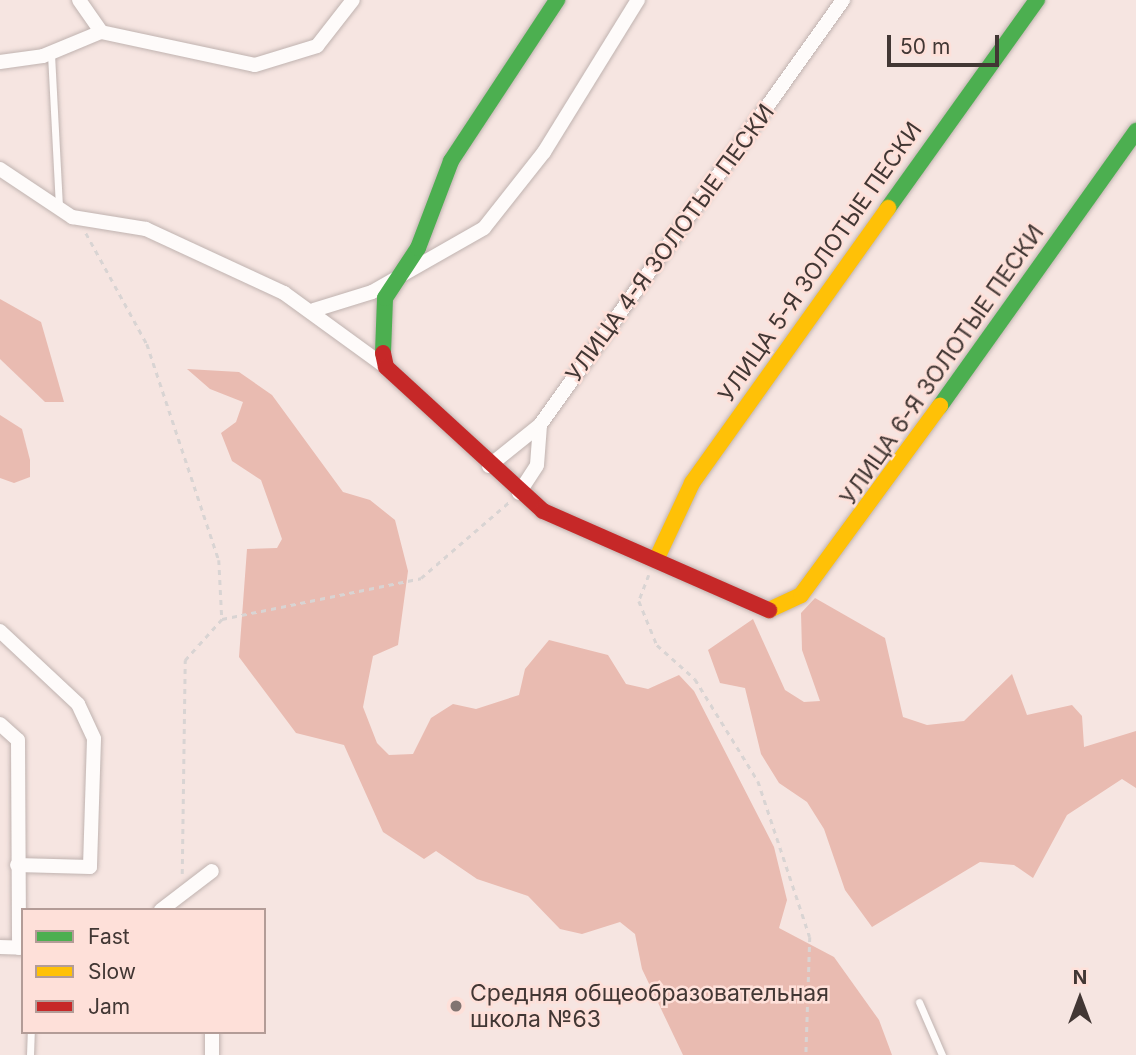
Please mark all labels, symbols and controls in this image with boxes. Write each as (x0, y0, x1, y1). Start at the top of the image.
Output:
scale bar (891, 21, 1003, 65)
text: 50 m (900, 34, 950, 59)
street label: УЛИЦА 4-Я ЗОЛОТЫЕ ПЕСКИ (560, 99, 780, 387)
street label: УЛИЦА 5-Я ЗОЛОТЫЕ ПЕСКИ (712, 117, 928, 407)
street label: УЛИЦА 6-Я ЗОЛОТЫЕ ПЕСКИ (834, 220, 1050, 510)
legend (21, 908, 266, 1034)
text: Fast (88, 924, 130, 949)
text: Slow (88, 959, 136, 984)
north arrow (1045, 964, 1115, 1034)
text: N (1073, 966, 1087, 989)
place label: Средняя общеобразовательная школа №63 (470, 979, 829, 1033)
text: Jam (88, 994, 130, 1019)
marker: Средняя общеобразовательная школа №63 (448, 998, 464, 1014)

